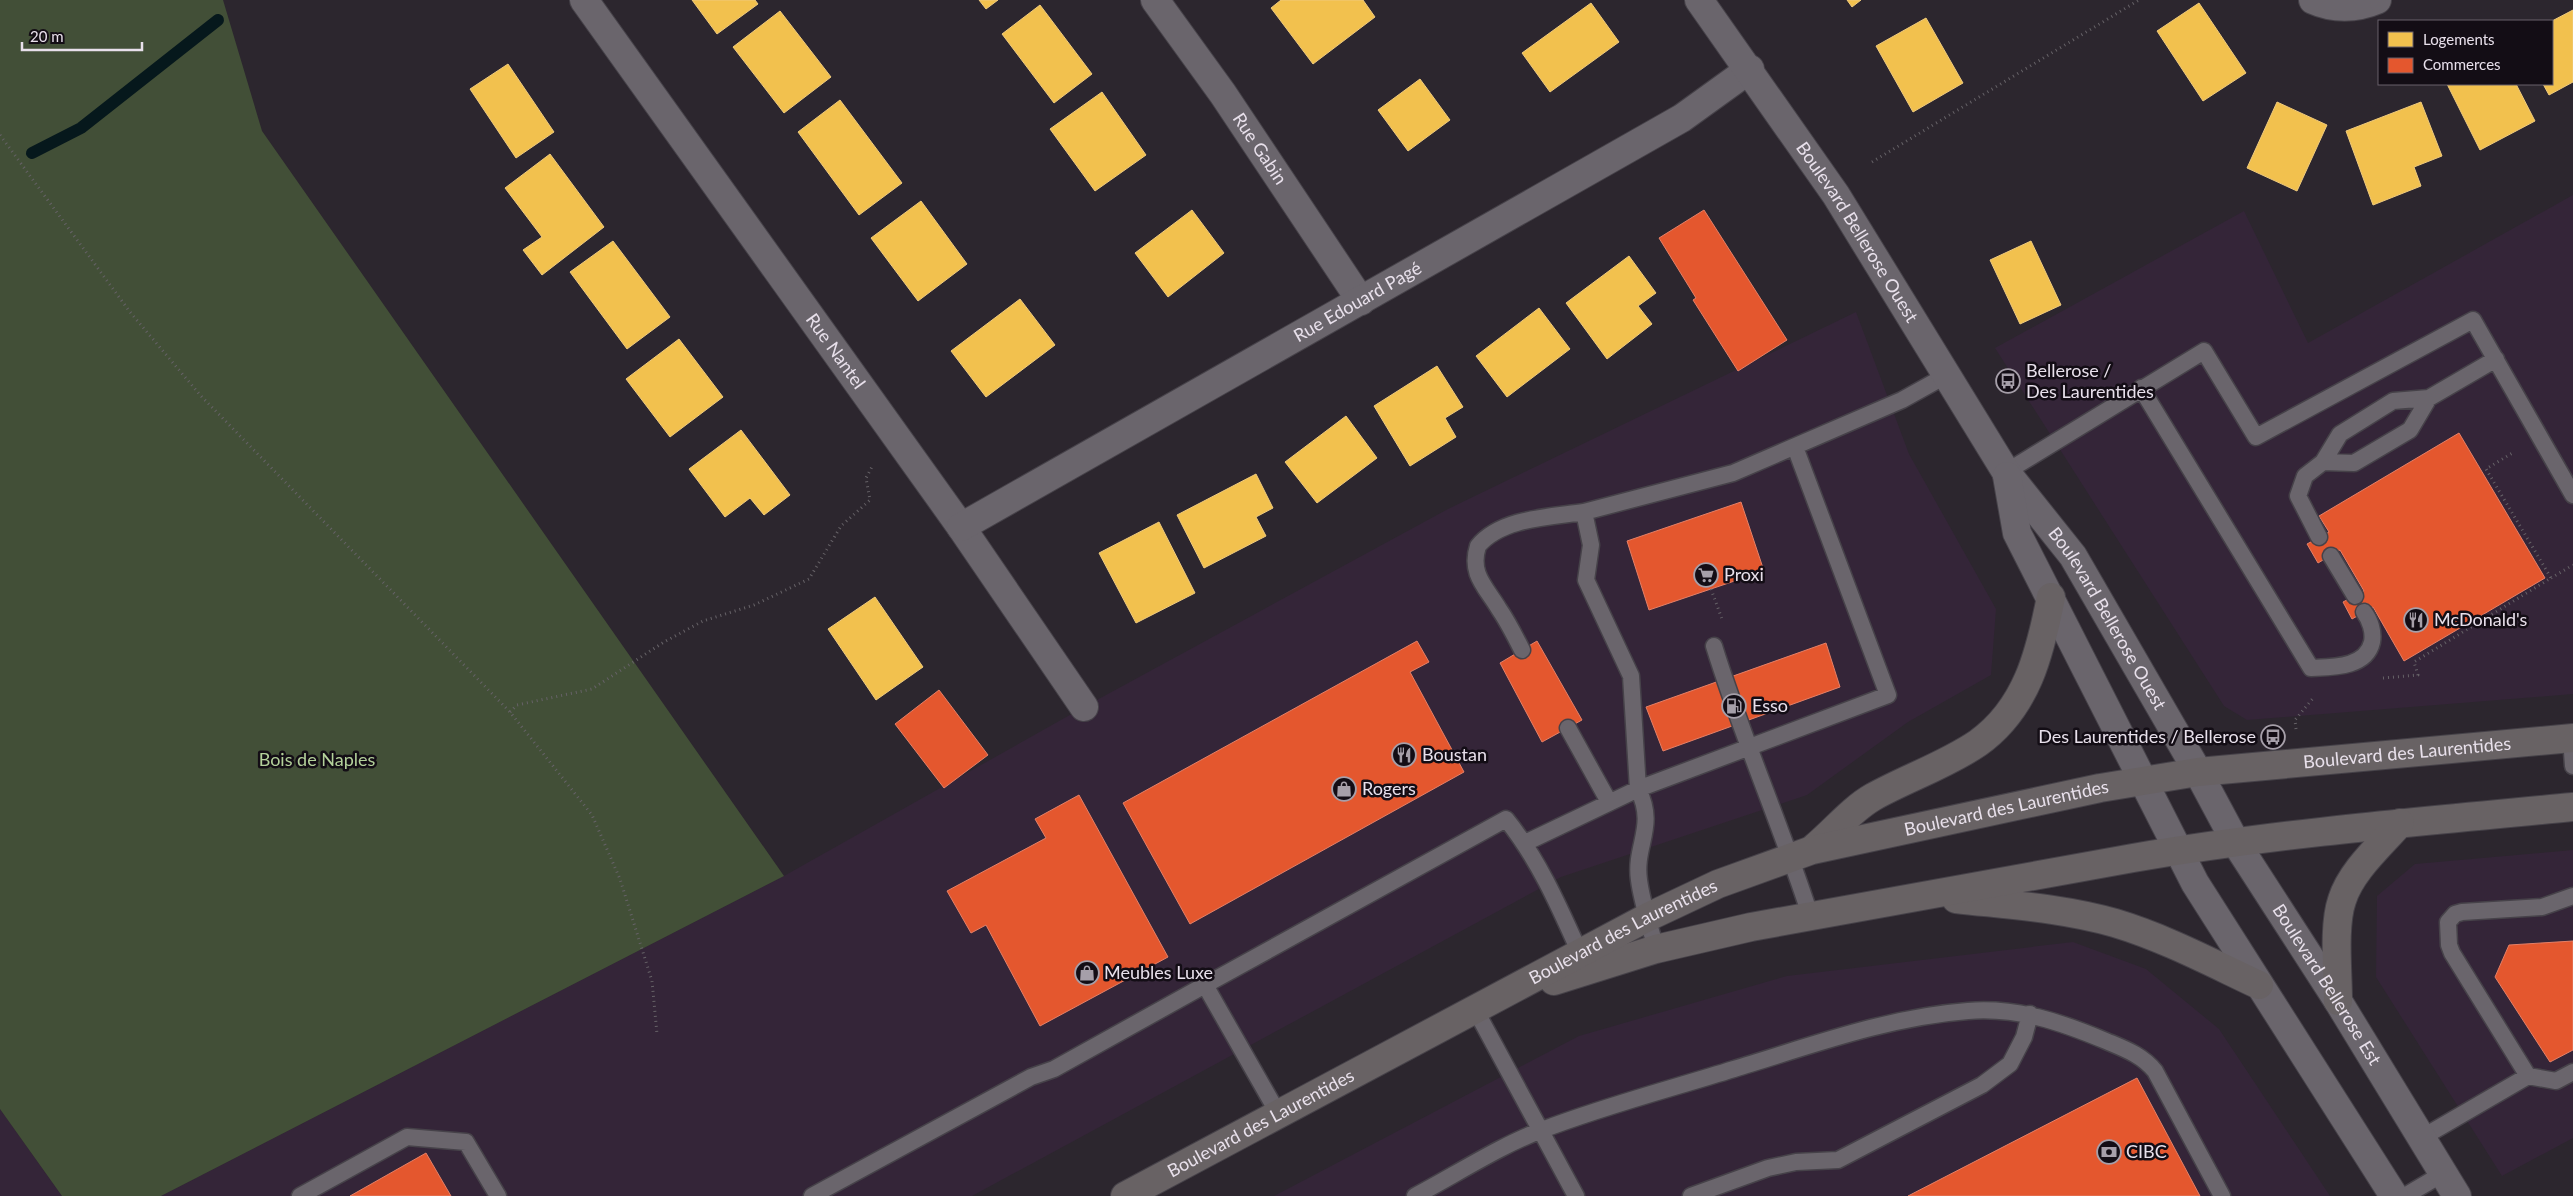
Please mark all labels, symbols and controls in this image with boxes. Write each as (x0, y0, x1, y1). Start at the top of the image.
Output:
scale bar (22, 20, 142, 52)
legend (2378, 20, 2553, 85)
text: 20 m (30, 27, 64, 45)
text: Logements (2423, 30, 2495, 48)
text: Commerces (2423, 55, 2501, 73)
street label: Rue Gabin (1229, 108, 1292, 188)
street label: Boulevard Bellerose Ouest (1792, 137, 1924, 326)
street label: Rue Edouard Pagé (1289, 256, 1425, 346)
street label: Rue Nantel (802, 309, 871, 393)
place label: Bellerose / Des Laurentides (2026, 359, 2154, 402)
bus stop icon: Bellerose / Des Laurentides (1995, 368, 2021, 394)
street label: Boulevard Bellerose Ouest (2044, 522, 2172, 714)
supermarket icon: Proxi (1693, 562, 1719, 588)
place label: Proxi (1724, 563, 1764, 585)
restaurant icon: McDonald's (2403, 607, 2429, 633)
place label: McDonald's (2434, 608, 2528, 630)
fuel station icon: Esso (1721, 693, 1747, 719)
place label: Esso (1752, 694, 1788, 716)
bus stop icon: Des Laurentides / Bellerose (2260, 724, 2286, 750)
place label: Des Laurentides / Bellerose (2038, 725, 2256, 747)
street label: Boulevard des Laurentides (2302, 732, 2512, 772)
restaurant icon: Boustan (1391, 742, 1417, 768)
place label: Boustan (1422, 743, 1487, 765)
park label: Bois de Naples (259, 748, 376, 770)
street label: Boulevard des Laurentides (1902, 775, 2110, 840)
shop icon: Rogers (1331, 776, 1357, 802)
place label: Rogers (1362, 777, 1416, 799)
street label: Boulevard des Laurentides (1525, 874, 1721, 988)
street label: Boulevard Bellerose Est (2268, 900, 2387, 1069)
shop icon: Meubles Luxe (1074, 960, 1100, 986)
place label: Meubles Luxe (1104, 961, 1213, 983)
street label: Boulevard des Laurentides (1163, 1064, 1358, 1181)
bank icon: CIBC (2096, 1139, 2122, 1165)
place label: CIBC (2126, 1140, 2167, 1162)

